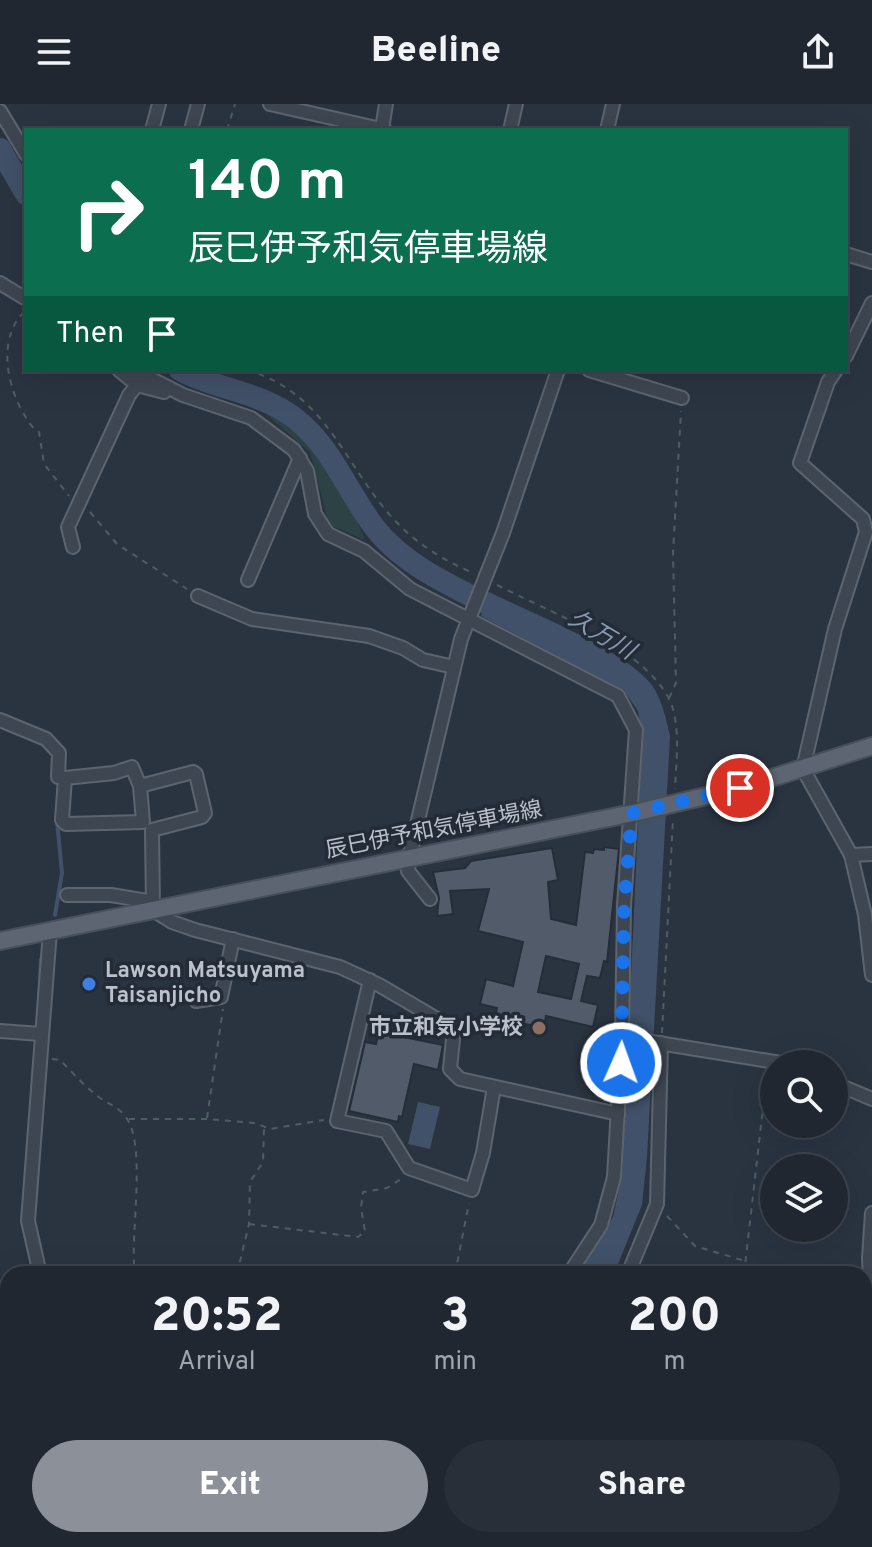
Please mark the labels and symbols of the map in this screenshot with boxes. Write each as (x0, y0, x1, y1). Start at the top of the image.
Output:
water label: 久万川 (562, 605, 642, 669)
pin (706, 754, 774, 822)
street label: 辰巳伊予和気停車場線 (323, 797, 545, 865)
place label: Lawson Matsuyama Taisanjicho (105, 958, 305, 1010)
marker: Lawson Matsuyama Taisanjicho (80, 975, 98, 993)
place label: 市立和気小学校 (369, 1015, 523, 1042)
marker: 市立和気小学校 (530, 1019, 548, 1037)
position arrow (579, 1021, 663, 1105)

